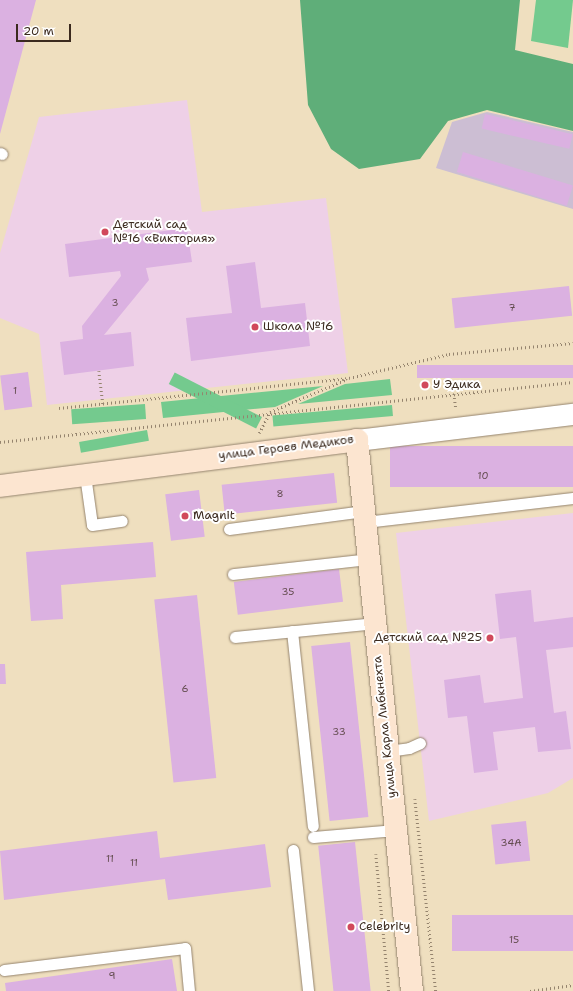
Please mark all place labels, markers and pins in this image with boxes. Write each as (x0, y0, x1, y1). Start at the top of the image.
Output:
place label: Детский сад №16 «Виктория» (113, 218, 215, 246)
marker: Детский сад №16 «Виктория» (100, 227, 110, 237)
place label: Школа №16 (263, 320, 333, 334)
marker: Школа №16 (250, 322, 260, 332)
place label: У Эдика (433, 378, 481, 392)
marker: У Эдика (420, 380, 430, 390)
place label: Magnit (193, 509, 235, 523)
marker: Magnit (180, 511, 190, 521)
place label: Детский сад №25 (374, 631, 482, 645)
marker: Детский сад №25 (485, 633, 495, 643)
place label: Celebrity (359, 920, 410, 934)
marker: Celebrity (346, 922, 356, 932)

